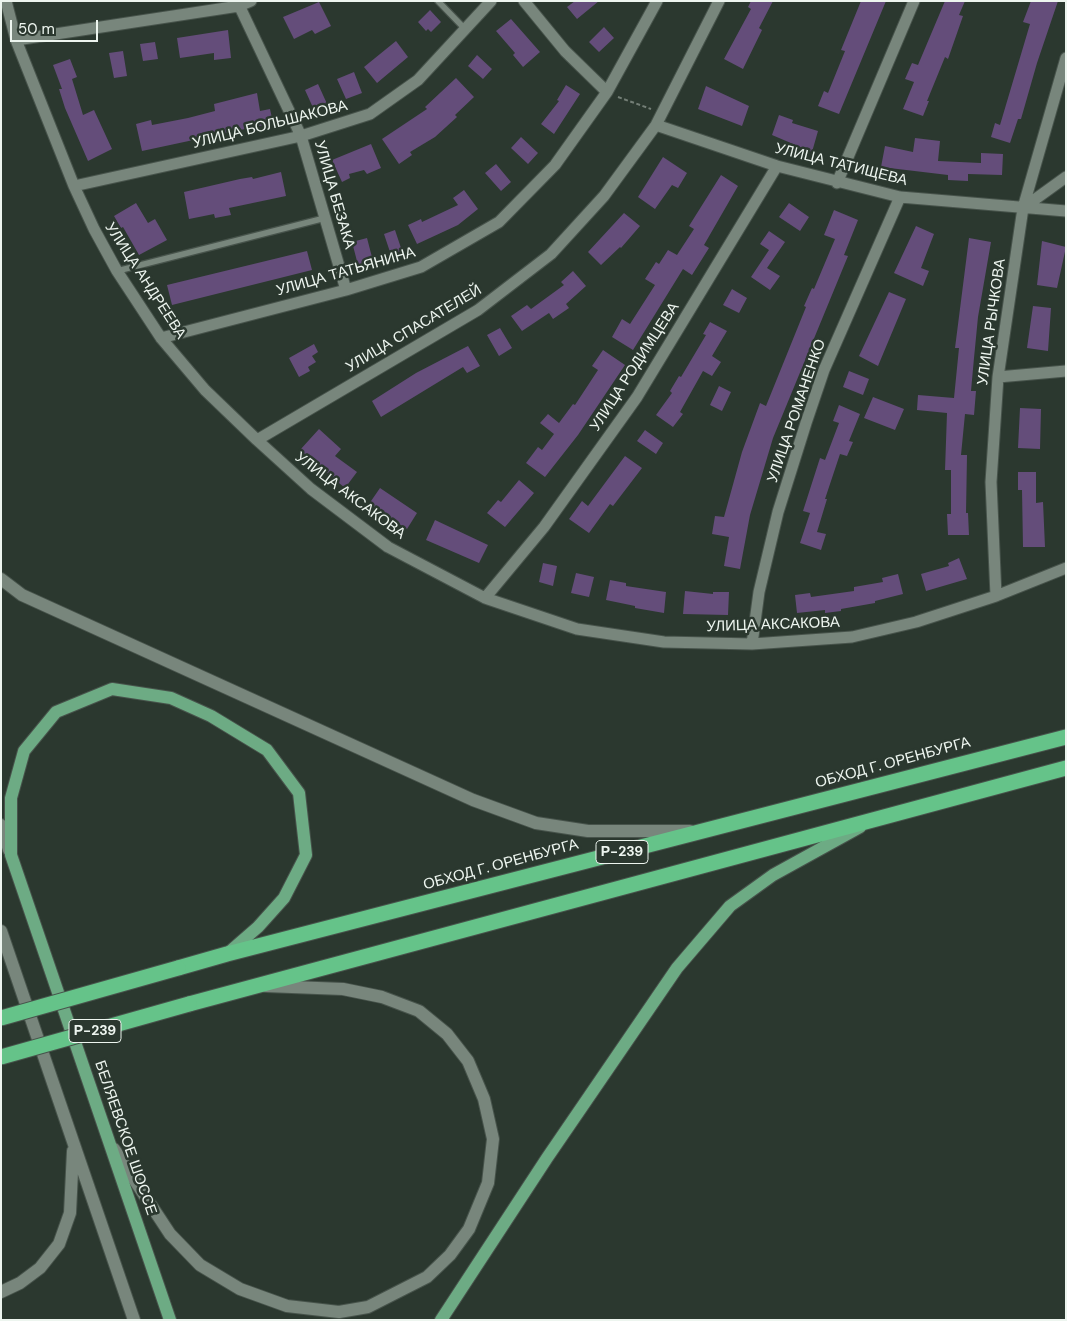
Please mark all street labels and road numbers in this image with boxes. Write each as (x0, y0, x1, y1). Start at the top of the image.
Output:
street label: УЛИЦА БОЛЬШАКОВА (191, 97, 349, 153)
street label: УЛИЦА БЕЗАКА (310, 139, 358, 251)
street label: УЛИЦА ТАТИЩЕВА (773, 140, 909, 190)
street label: УЛИЦА АНДРЕЕВА (101, 219, 189, 343)
street label: УЛИЦА ТАТЬЯНИНА (274, 244, 418, 300)
street label: УЛИЦА РЫЧКОВА (974, 257, 1010, 387)
street label: УЛИЦА СПАСАТЕЛЕЙ (343, 281, 485, 377)
street label: УЛИЦА РОДИМЦЕВА (587, 299, 683, 435)
street label: УЛИЦА РОМАНЕНКО (764, 337, 830, 485)
street label: УЛИЦА АКСАКОВА (291, 449, 409, 543)
street label: УЛИЦА АКСАКОВА (706, 614, 840, 636)
street label: ОБХОД Г. ОРЕНБУРГА (813, 734, 973, 792)
street label: ОБХОД Г. ОРЕНБУРГА (421, 836, 581, 894)
road number: Р-239 (596, 840, 648, 864)
road number: Р-239 (69, 1019, 121, 1042)
street label: БЕЛЯЕВСКОЕ ШОССЕ (90, 1058, 160, 1218)

